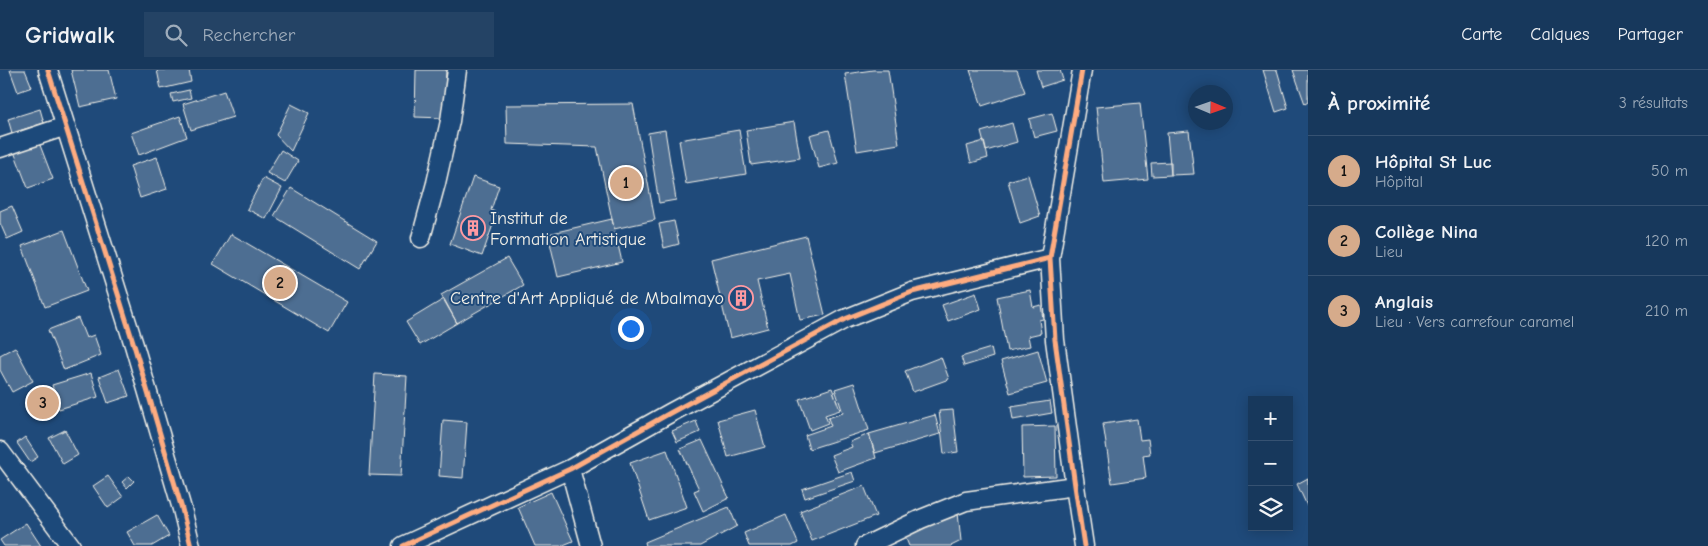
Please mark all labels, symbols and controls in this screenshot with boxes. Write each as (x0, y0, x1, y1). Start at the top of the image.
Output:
search box (144, 12, 494, 57)
text: Gridwalk (25, 21, 114, 49)
icon: search (162, 21, 190, 49)
text: Rechercher (202, 24, 295, 46)
text: Carte (1461, 24, 1502, 45)
text: Calques (1530, 24, 1590, 45)
text: Partager (1618, 24, 1683, 45)
north arrow (1188, 85, 1233, 130)
text: À proximité (1328, 91, 1430, 115)
text: 3 résultats (1619, 94, 1688, 112)
text: Hôpital St Luc (1375, 151, 1491, 173)
text: 1 (1341, 162, 1347, 180)
text: 50 m (1651, 162, 1688, 180)
pin: 1 (610, 164, 642, 202)
text: Hôpital (1375, 173, 1423, 191)
place label: Institut de Formation Artistique (490, 208, 646, 250)
building icon: Institut de Formation Artistique (460, 215, 486, 241)
text: Collège Nina (1375, 221, 1478, 243)
text: 2 (1340, 232, 1348, 250)
text: 120 m (1645, 232, 1688, 250)
text: Lieu (1375, 243, 1403, 261)
pin: 2 (264, 264, 296, 302)
building icon: Centre d'Art Appliqué de Mbalmayo (728, 285, 754, 311)
place label: Centre d'Art Appliqué de Mbalmayo (450, 288, 724, 309)
text: Anglais (1375, 291, 1433, 313)
text: 3 (1340, 302, 1348, 320)
text: 210 m (1645, 302, 1688, 320)
text: Lieu · Vers carrefour caramel (1375, 313, 1574, 331)
your location (618, 316, 644, 342)
pin: 3 (27, 384, 59, 422)
map controls (1248, 396, 1293, 531)
button: + (1248, 396, 1293, 441)
button: − (1248, 441, 1293, 486)
button: layers (1248, 486, 1293, 531)

